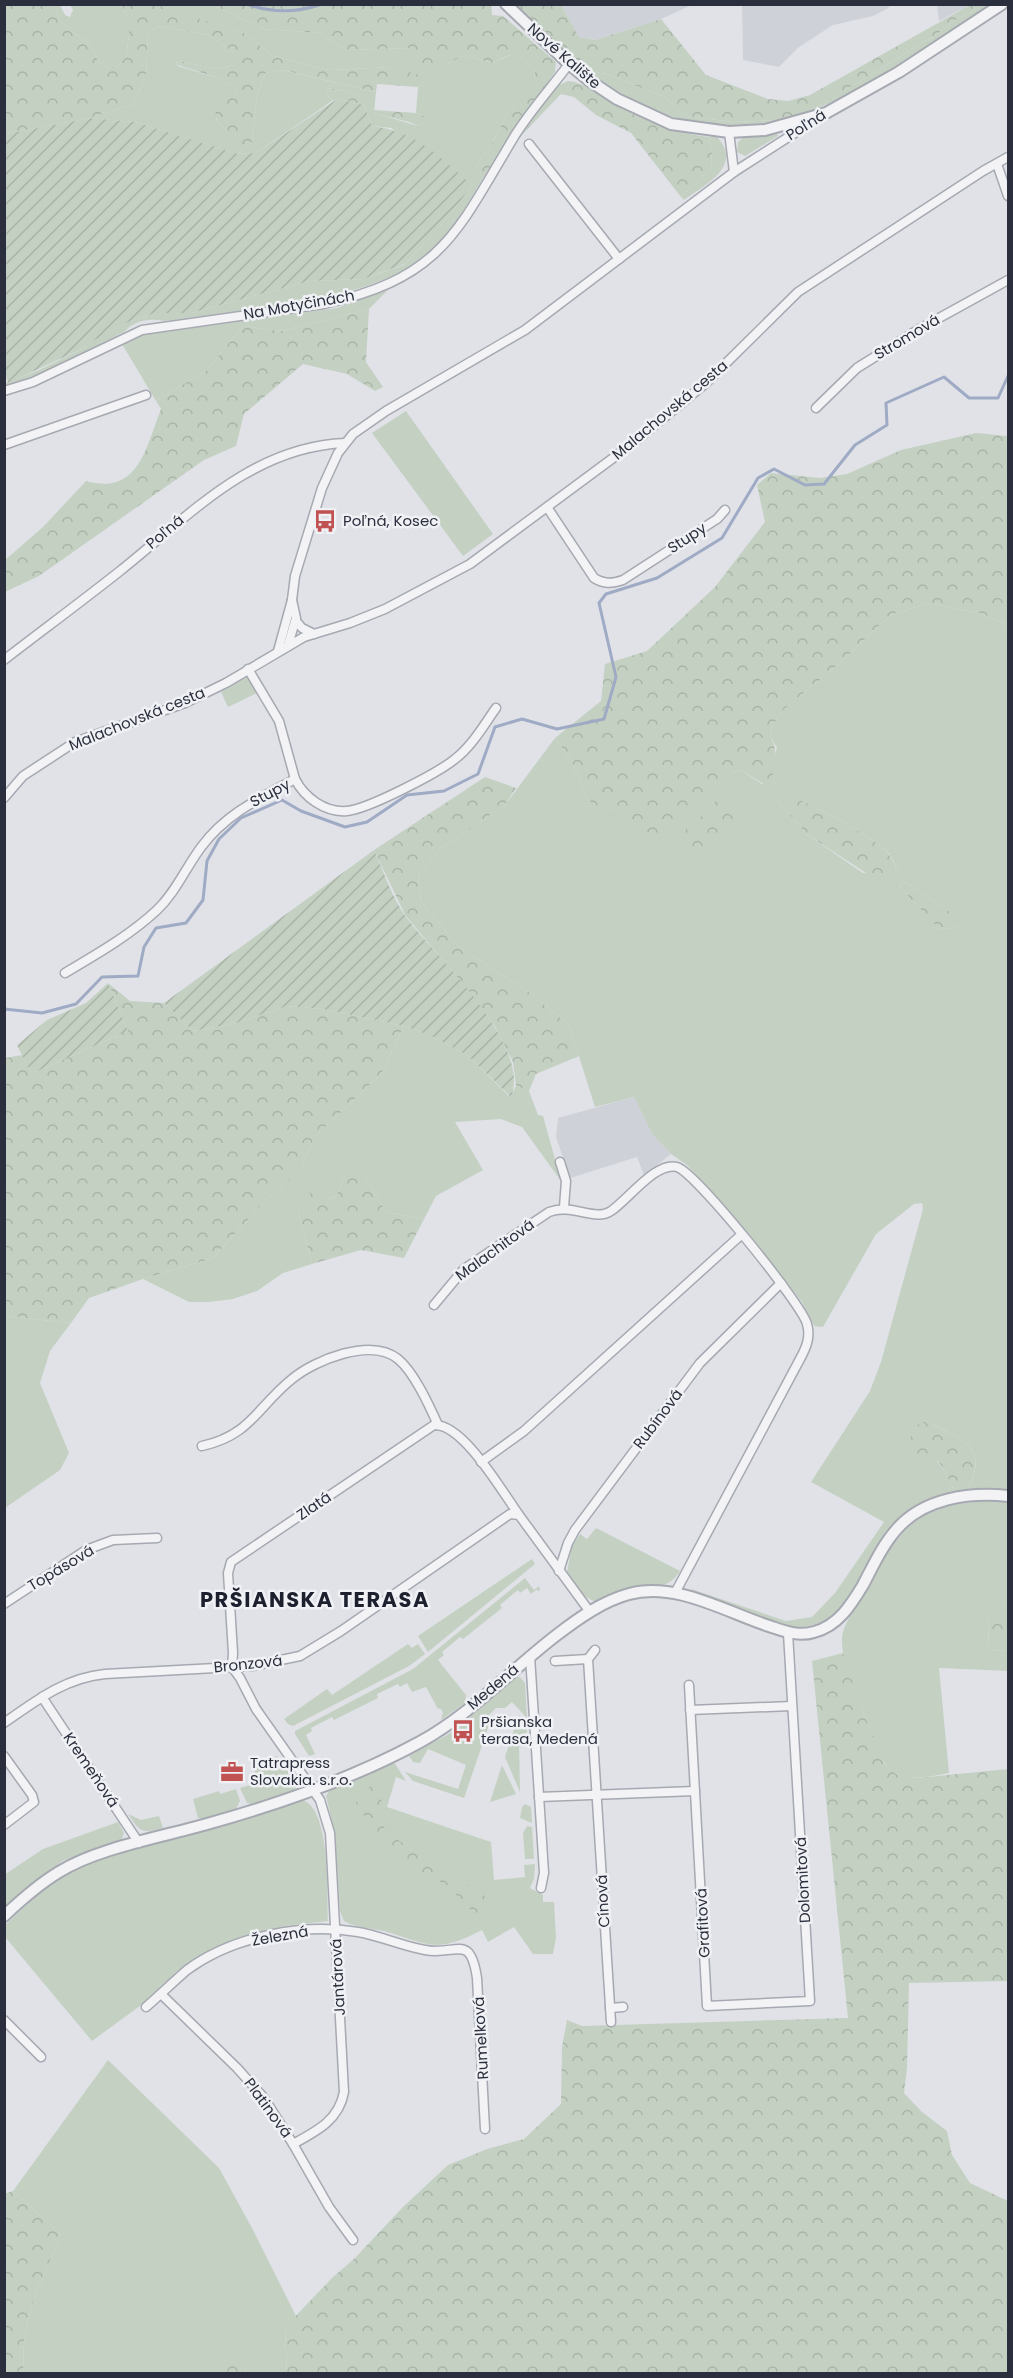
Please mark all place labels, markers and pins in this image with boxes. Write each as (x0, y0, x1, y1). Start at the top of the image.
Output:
bus stop icon: Poľná, Kosec (312, 508, 338, 534)
place label: Poľná, Kosec (343, 510, 438, 531)
place label: Pršianska terasa, Medená (481, 1711, 598, 1749)
bus stop icon: Pršianska terasa, Medená (450, 1718, 476, 1744)
place label: Tatrapress Slovakia. s.r.o. (250, 1752, 352, 1790)
office icon: Tatrapress Slovakia. s.r.o. (219, 1759, 245, 1785)

